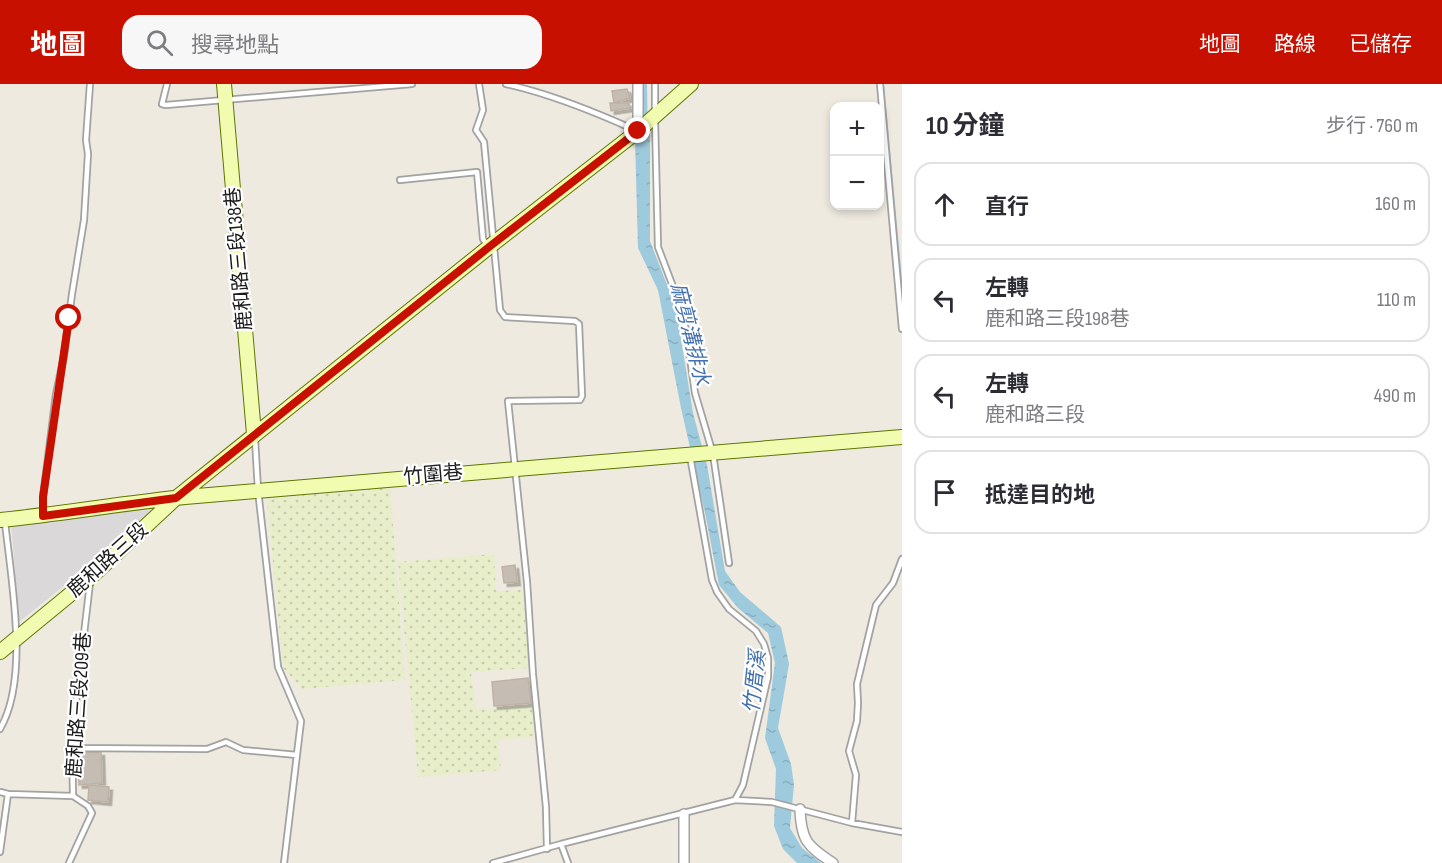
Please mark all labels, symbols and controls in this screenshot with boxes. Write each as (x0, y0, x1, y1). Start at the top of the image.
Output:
search box (122, 15, 542, 69)
icon: search (143, 26, 176, 59)
text: 地圖 (30, 29, 86, 62)
text: 搜尋地點 (191, 32, 279, 59)
text: 地圖 (1199, 32, 1241, 57)
text: 路線 (1274, 32, 1316, 57)
text: 已儲存 (1349, 32, 1412, 57)
map controls (830, 102, 884, 210)
button: + (830, 102, 884, 156)
text: 10 分鐘 (926, 111, 1005, 142)
text: 步行 · 760 m (1326, 114, 1418, 138)
route end (624, 117, 650, 143)
button: − (830, 156, 884, 210)
street label: 鹿和路三段138巷 (221, 186, 257, 332)
icon: ahead (928, 188, 961, 221)
text: 160 m (1375, 192, 1416, 216)
text: 直行 (985, 194, 1029, 221)
text: 左轉 (985, 275, 1029, 302)
water label: 麻剪溝排水 (665, 280, 715, 389)
icon: left (928, 284, 961, 317)
text: 110 m (1377, 288, 1416, 312)
route start (55, 304, 81, 330)
text: 鹿和路三段198巷 (985, 307, 1130, 331)
text: 左轉 (985, 371, 1029, 398)
icon: left (928, 380, 961, 413)
text: 490 m (1374, 384, 1416, 408)
text: 鹿和路三段 (985, 403, 1085, 427)
street label: 竹圍巷 (402, 460, 464, 490)
icon: arrive (928, 476, 961, 509)
text: 抵達目的地 (985, 482, 1095, 509)
street label: 鹿和路三段 (63, 518, 153, 602)
street label: 鹿和路三段209巷 (62, 631, 96, 779)
water label: 竹厝溪 (739, 646, 771, 715)

